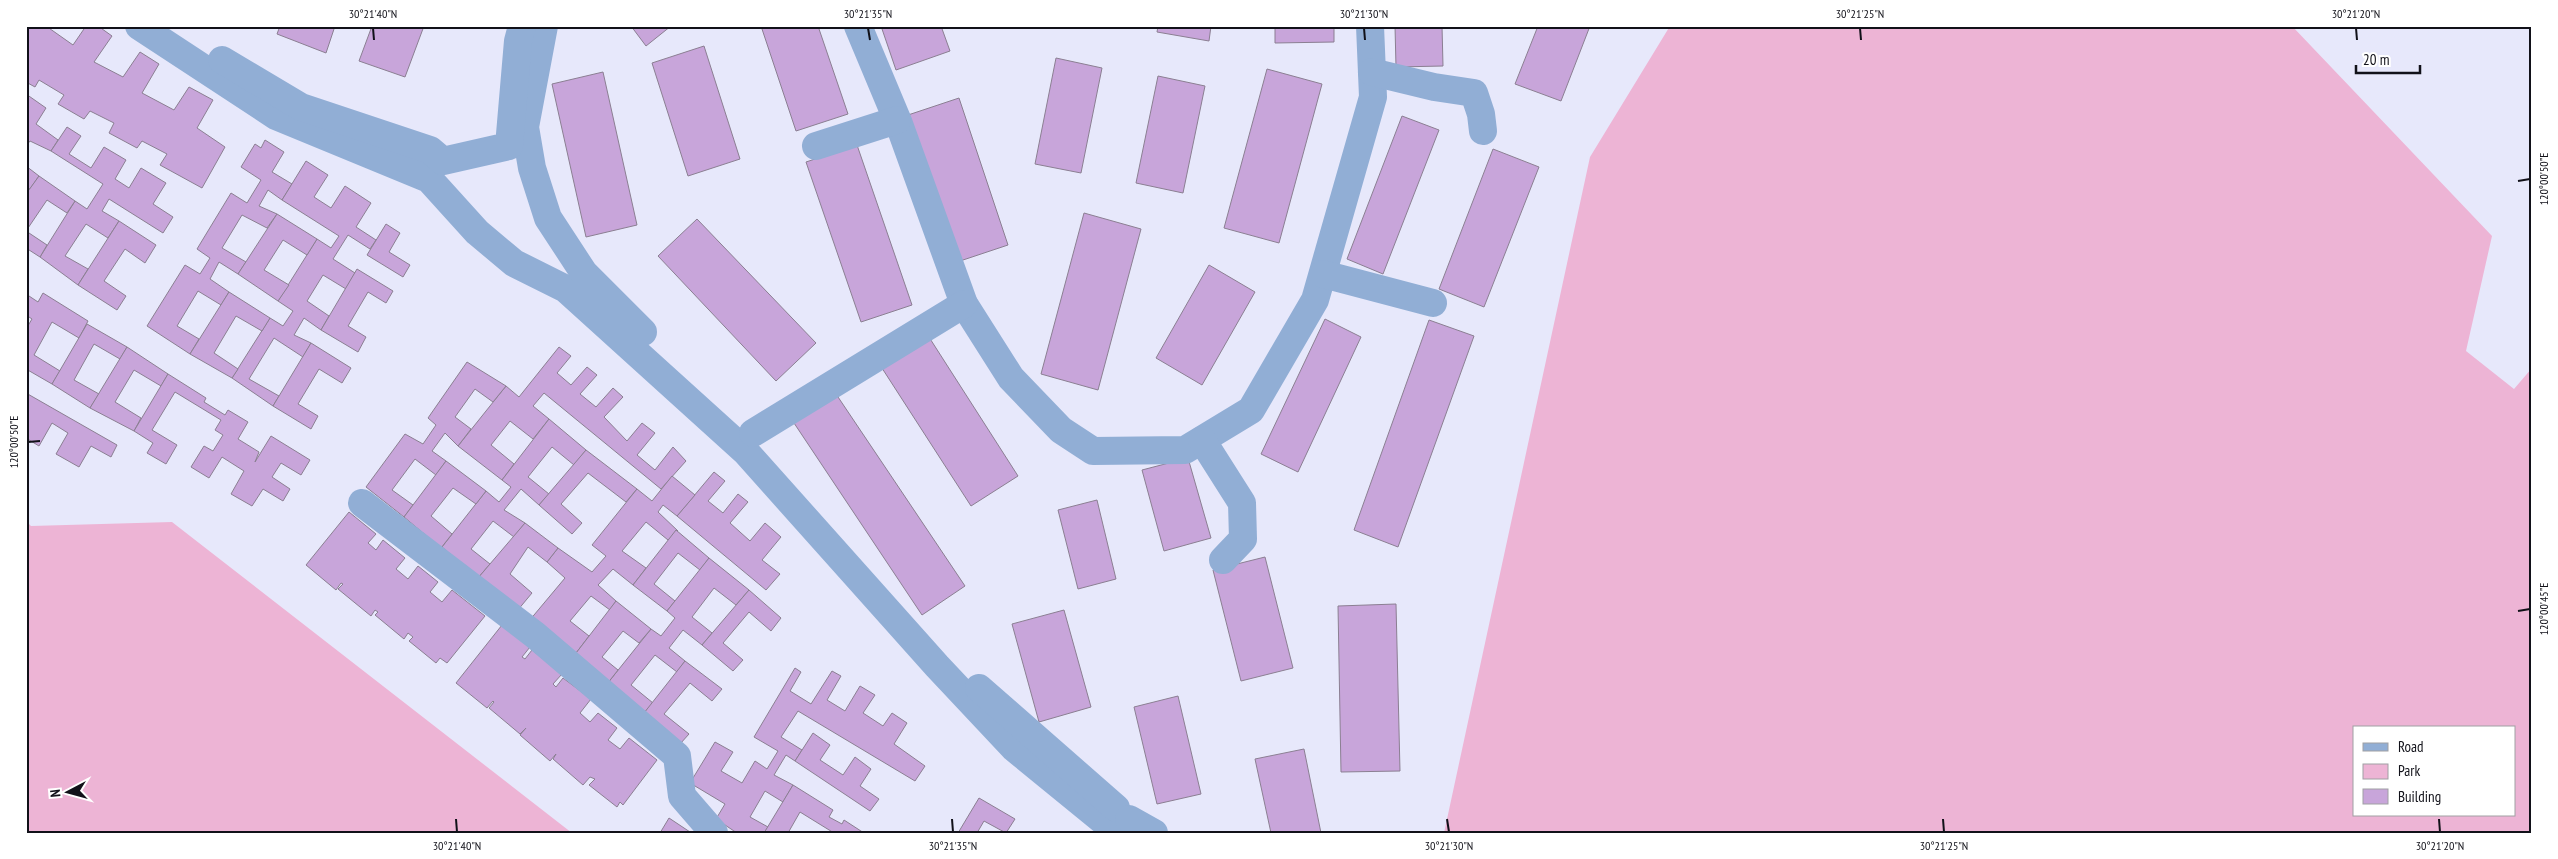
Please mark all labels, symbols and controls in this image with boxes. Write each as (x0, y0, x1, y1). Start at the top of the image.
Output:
text: 30°21'40"N (349, 6, 397, 21)
text: 30°21'35"N (844, 6, 892, 21)
text: 30°21'30"N (1340, 6, 1388, 21)
text: 30°21'25"N (1836, 6, 1884, 21)
text: 30°21'20"N (2332, 6, 2380, 21)
scale bar (2356, 42, 2419, 74)
text: 20 m (2363, 50, 2389, 69)
text: 120°00'50"E (2536, 153, 2551, 205)
text: 120°00'50"E (6, 416, 21, 468)
text: 120°00'45"E (2536, 583, 2551, 635)
legend (2353, 726, 2516, 816)
text: Road (2398, 737, 2424, 756)
text: Park (2398, 761, 2420, 780)
north arrow (42, 766, 92, 816)
text: Building (2398, 787, 2441, 806)
text: N (46, 789, 64, 798)
text: 30°21'40"N (433, 838, 481, 853)
text: 30°21'35"N (929, 838, 977, 853)
text: 30°21'30"N (1425, 838, 1473, 853)
text: 30°21'25"N (1920, 838, 1968, 853)
text: 30°21'20"N (2416, 838, 2464, 853)

